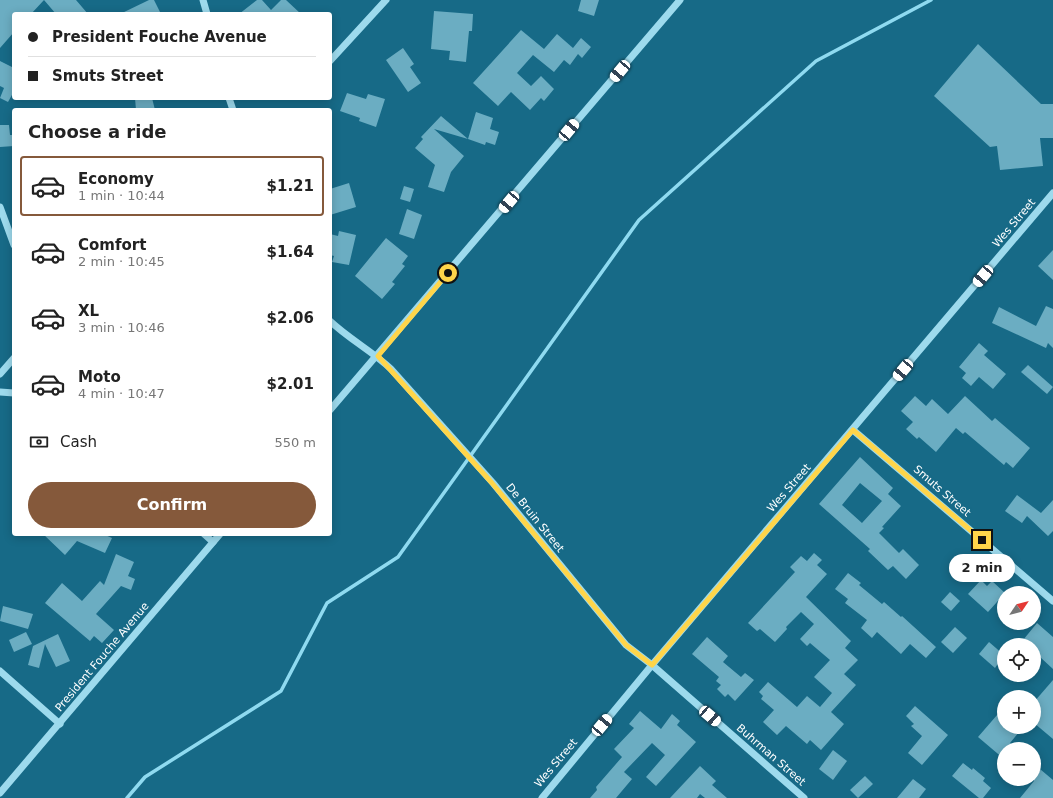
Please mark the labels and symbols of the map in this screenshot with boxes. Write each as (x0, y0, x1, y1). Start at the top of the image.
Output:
car (608, 58, 632, 84)
car (557, 117, 581, 143)
car (497, 189, 521, 215)
street label: Wes Street (990, 195, 1039, 250)
car (971, 263, 995, 289)
route start (439, 264, 457, 282)
car (891, 357, 915, 383)
street label: Wes Street (765, 461, 814, 515)
street label: Smuts Street (911, 463, 974, 520)
street label: De Bruin Street (503, 481, 567, 556)
route end (973, 531, 991, 549)
callout: 2 min (949, 554, 1015, 582)
north arrow (997, 586, 1041, 630)
street label: President Fouche Avenue (52, 600, 152, 714)
car (697, 704, 723, 728)
car (590, 712, 614, 738)
street label: Buhrman Street (734, 721, 809, 789)
street label: Wes Street (532, 735, 581, 790)

